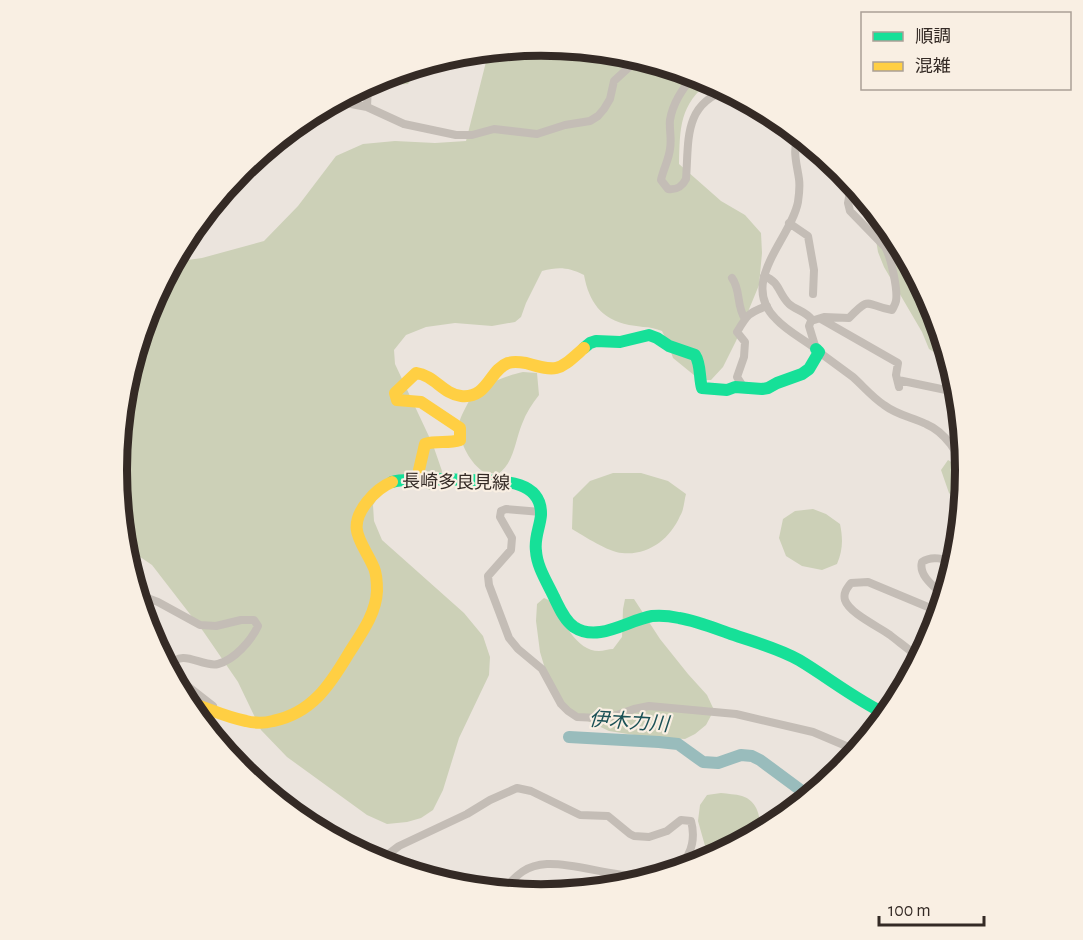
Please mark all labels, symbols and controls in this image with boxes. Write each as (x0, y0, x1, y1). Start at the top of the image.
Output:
legend (861, 12, 1071, 90)
text: 順調 (915, 28, 951, 46)
text: 混雑 (915, 56, 951, 76)
street label: 長崎多良見線 (402, 471, 510, 493)
water label: 伊木力川 (588, 708, 672, 735)
scale bar (879, 889, 984, 927)
text: 100 m (888, 902, 931, 920)

